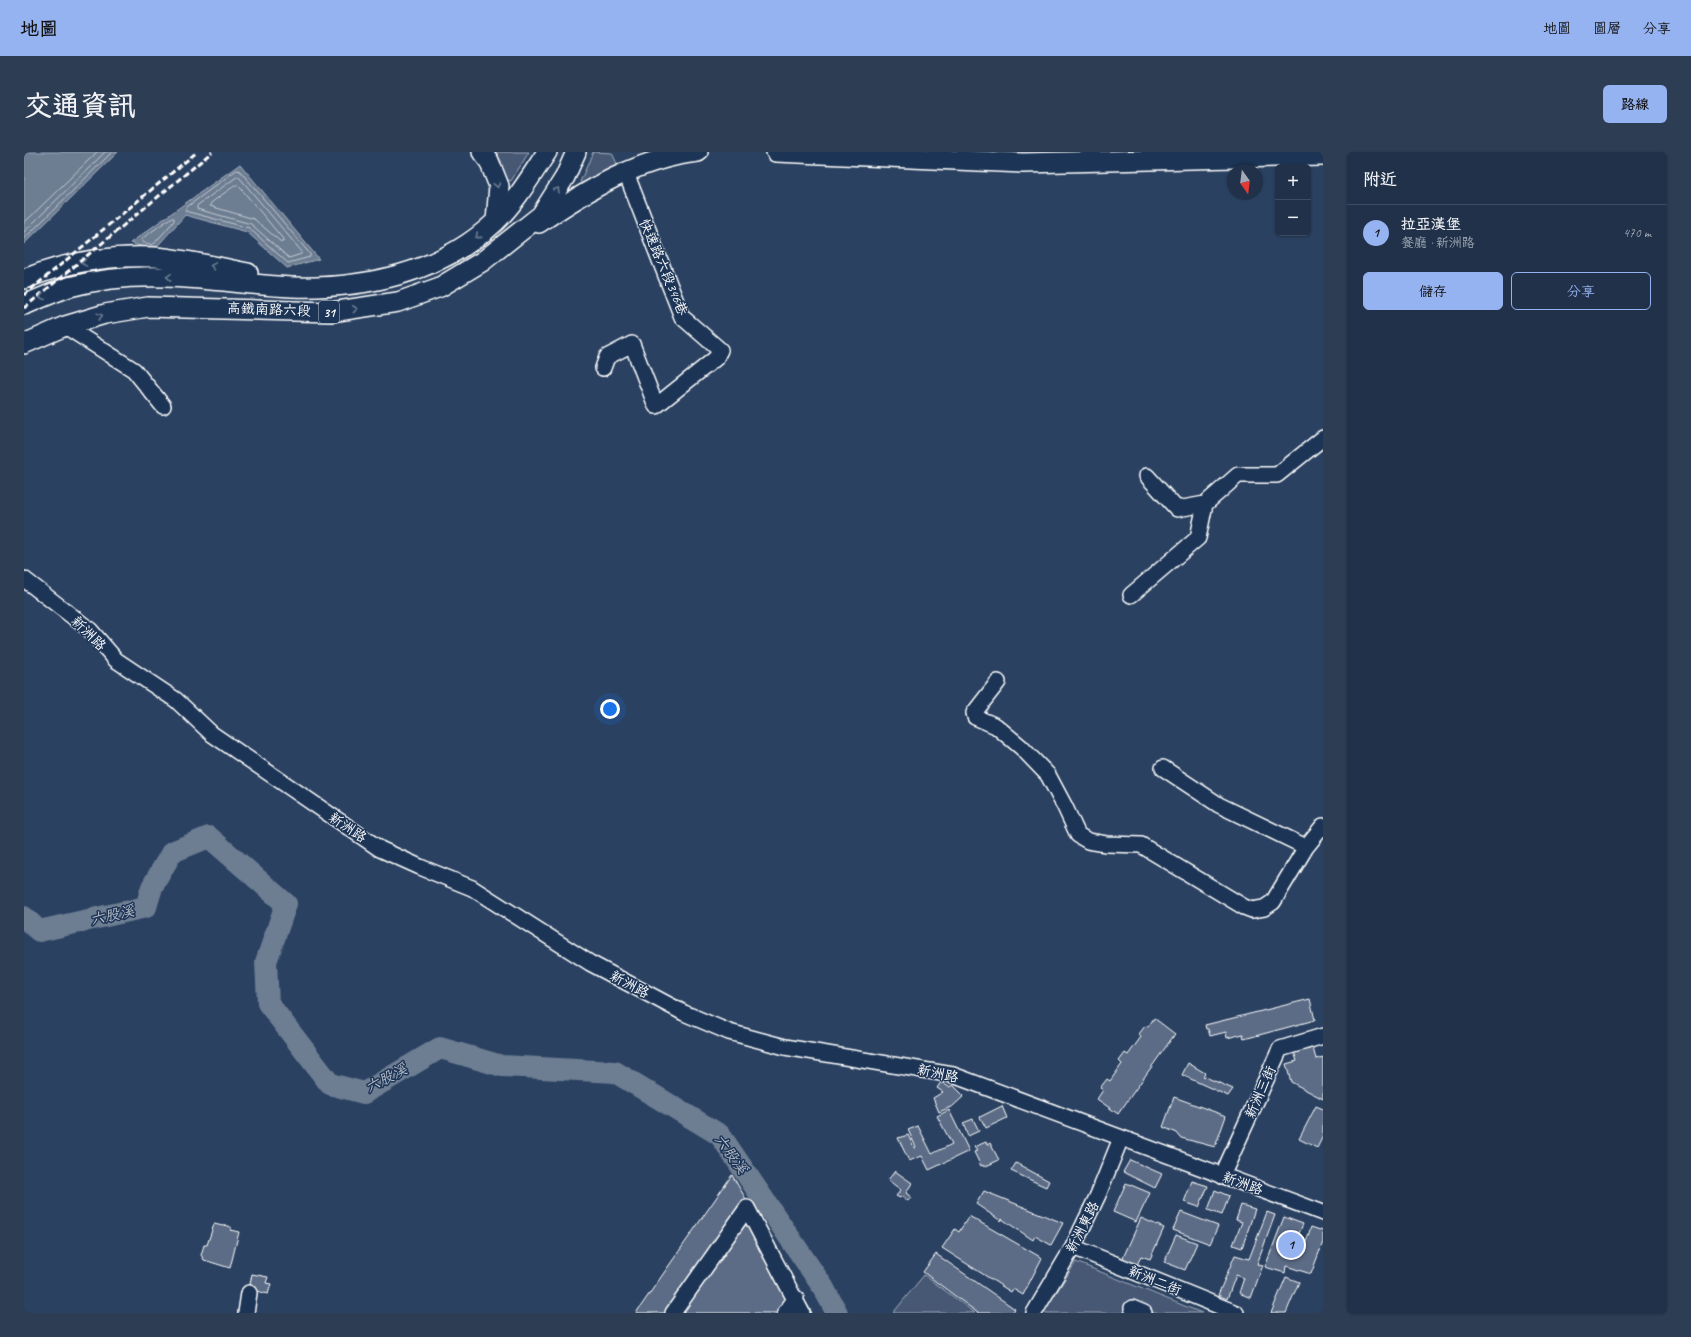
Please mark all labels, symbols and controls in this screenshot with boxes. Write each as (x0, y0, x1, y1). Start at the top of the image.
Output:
text: 地圖 (20, 17, 58, 41)
text: 地圖 (1543, 20, 1571, 37)
text: 圖層 (1593, 20, 1621, 37)
text: 分享 (1643, 20, 1671, 37)
button: 路線 (1603, 85, 1667, 123)
text: 交通資訊 (24, 88, 136, 123)
north arrow (1227, 164, 1263, 200)
map controls (1275, 164, 1311, 236)
button: + (1275, 164, 1311, 200)
text: 附近 (1363, 169, 1397, 190)
one-way arrow (493, 182, 501, 188)
one-way arrow (552, 187, 559, 194)
button: − (1275, 200, 1311, 236)
text: 拉亞漢堡 (1401, 215, 1461, 234)
street label: 快速路六段346巷 (636, 217, 692, 319)
text: 1 (1373, 225, 1379, 241)
text: 470 m (1623, 225, 1651, 241)
one-way arrow (476, 232, 483, 239)
text: 餐廳 · 新洲路 (1401, 235, 1475, 251)
one-way arrow (81, 258, 87, 267)
one-way arrow (210, 262, 216, 271)
button: 儲存 (1363, 272, 1503, 310)
button: 分享 (1511, 272, 1651, 310)
one-way arrow (166, 273, 172, 282)
one-way arrow (38, 293, 45, 301)
street label: 高鐵南路六段 (227, 300, 311, 319)
road number: 31 (319, 301, 339, 323)
one-way arrow (352, 305, 358, 314)
one-way arrow (96, 312, 103, 321)
street label: 新洲路 (68, 612, 110, 654)
your location (600, 699, 620, 719)
street label: 新洲路 (326, 809, 370, 846)
water label: 六股溪 (88, 901, 137, 930)
street label: 新洲路 (607, 967, 652, 1002)
water label: 六股溪 (362, 1059, 411, 1097)
street label: 新洲路 (916, 1061, 960, 1086)
street label: 新洲三街 (1241, 1063, 1280, 1121)
water label: 六股溪 (709, 1131, 752, 1179)
street label: 新洲路 (1220, 1168, 1265, 1199)
street label: 新洲東路 (1062, 1198, 1103, 1256)
pin: 1 (1278, 1230, 1304, 1260)
street label: 新洲二街 (1126, 1262, 1184, 1299)

